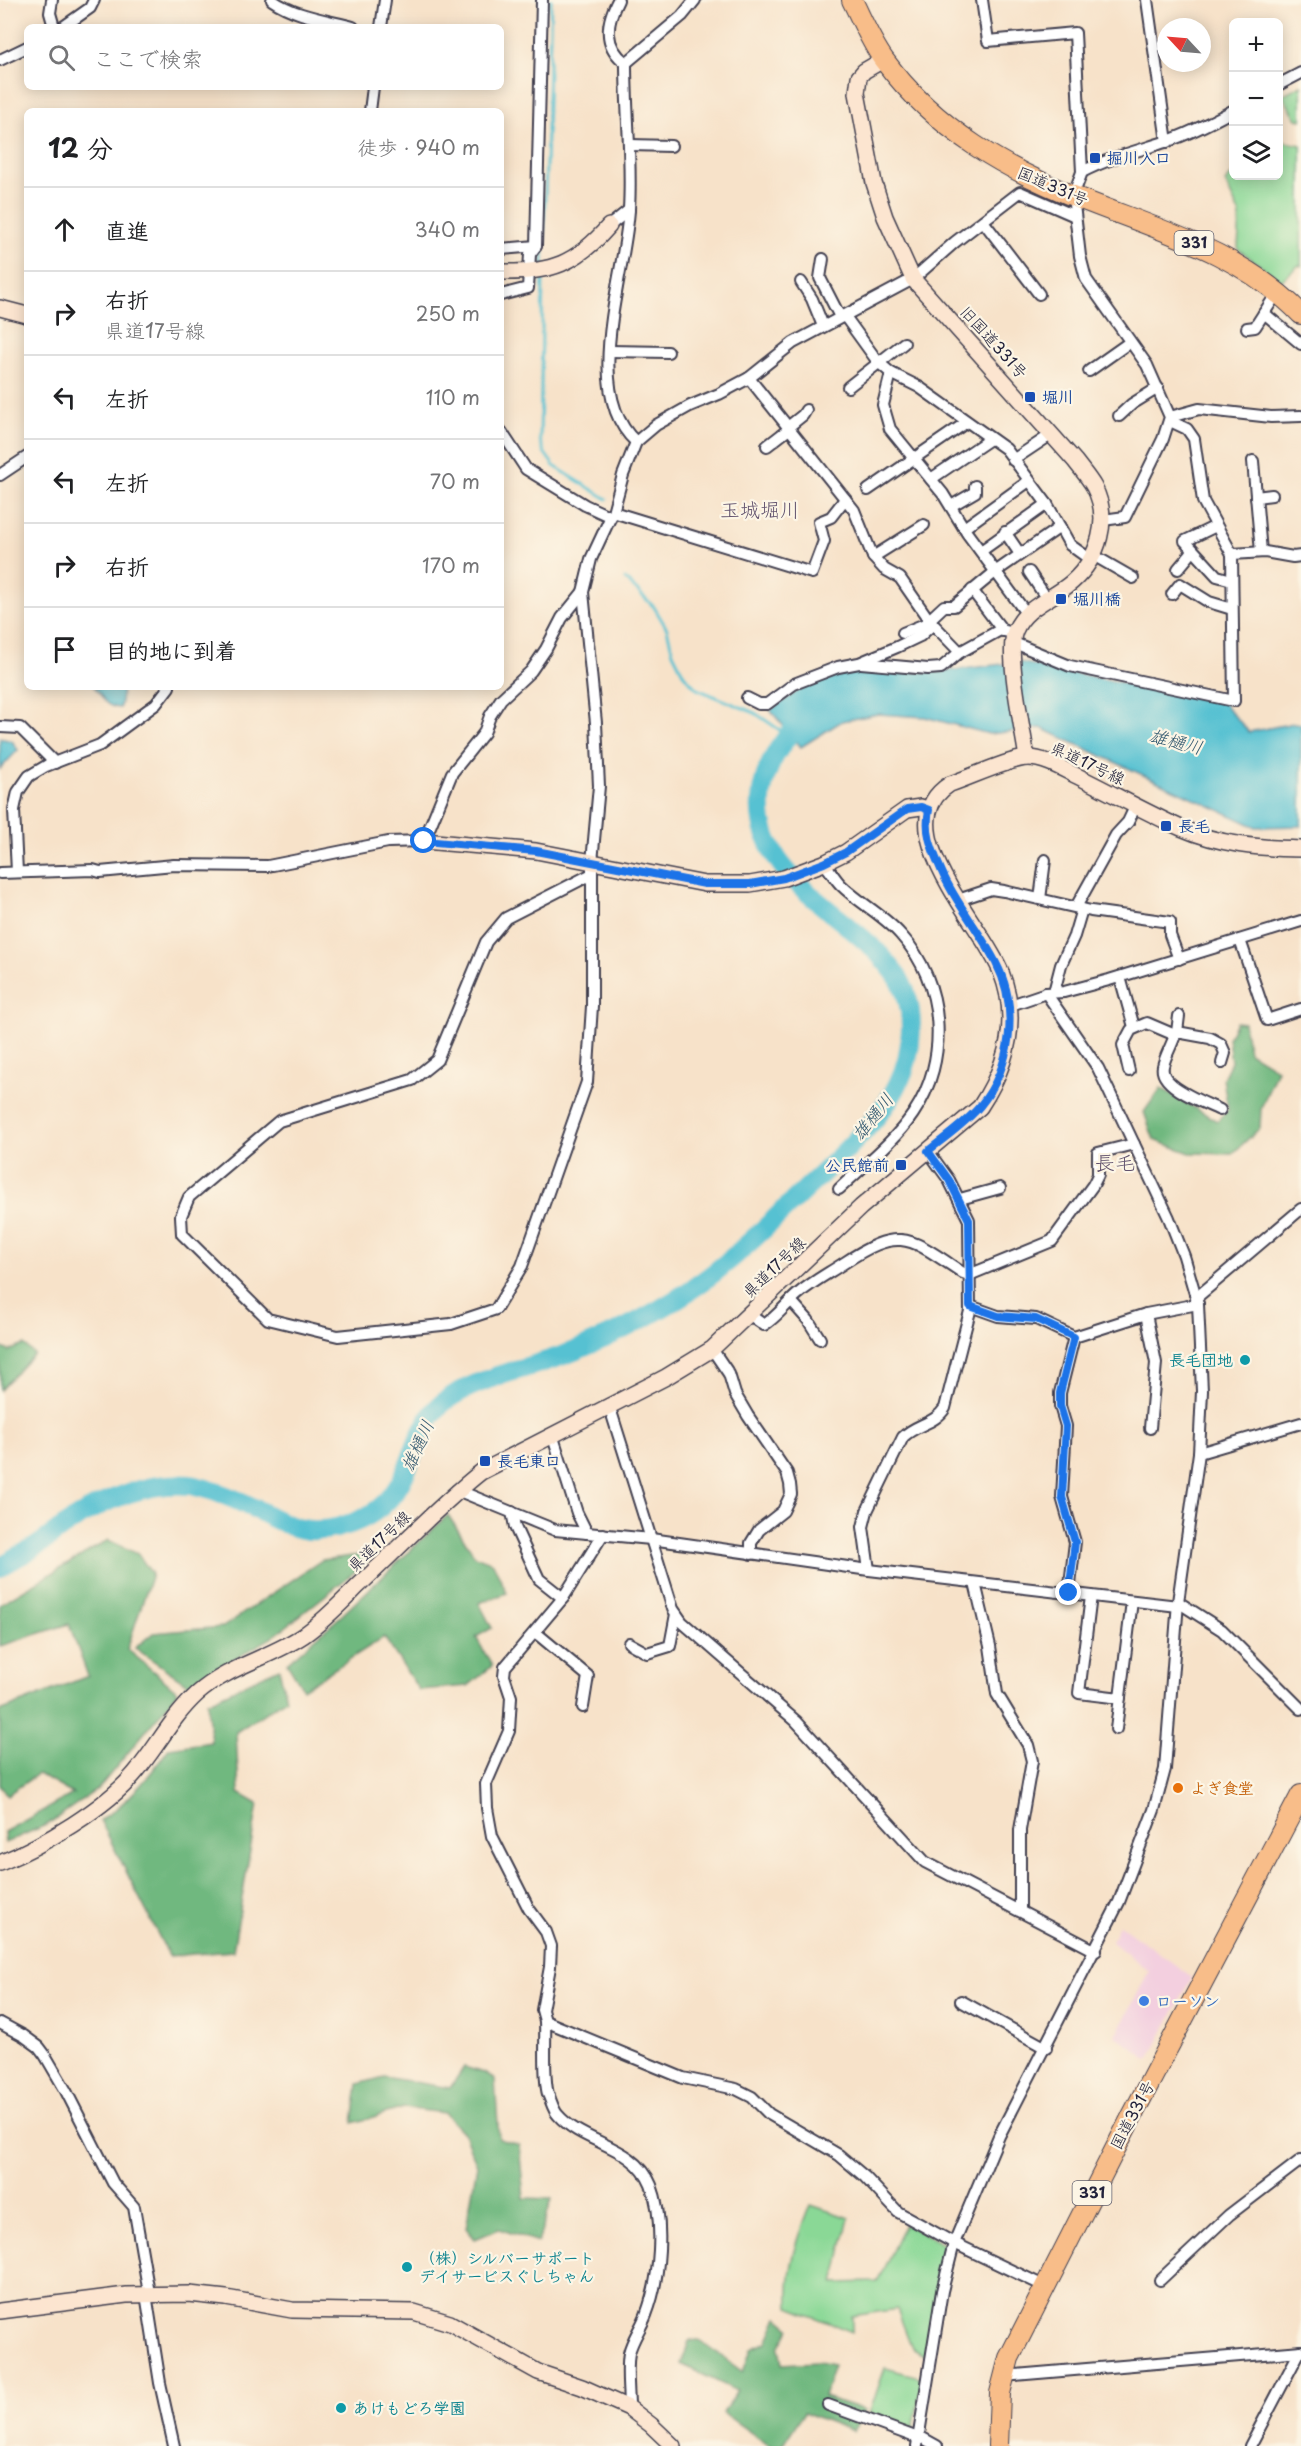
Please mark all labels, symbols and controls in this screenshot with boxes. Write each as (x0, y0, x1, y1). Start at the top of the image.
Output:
north arrow (1157, 18, 1211, 72)
map controls (1229, 18, 1283, 180)
button: + (1229, 18, 1283, 72)
search box (24, 24, 504, 90)
icon: search (45, 41, 78, 74)
text: ここで検索 (93, 41, 203, 74)
button: − (1229, 72, 1283, 126)
button: layers (1229, 126, 1283, 180)
text: 12 分 (48, 128, 113, 167)
text: 徒歩 · 940 m (358, 132, 480, 162)
place label: 掘川入口 (1107, 145, 1171, 169)
marker: 掘川入口 (1088, 151, 1102, 165)
street label: 国道331号 (1014, 159, 1093, 211)
icon: ahead (48, 213, 81, 246)
text: 直進 (105, 213, 149, 246)
text: 340 m (415, 214, 480, 244)
road number: 331 (1174, 231, 1214, 255)
text: 右折 (105, 282, 149, 315)
icon: right (48, 297, 81, 330)
text: 250 m (416, 298, 480, 328)
street label: 旧国道331号 (955, 299, 1034, 383)
text: 県道17号線 (105, 315, 205, 345)
icon: left (48, 381, 81, 414)
text: 左折 (105, 381, 149, 414)
text: 110 m (426, 382, 480, 412)
place label: 堀川 (1042, 384, 1074, 408)
marker: 堀川 (1023, 390, 1037, 404)
icon: left (48, 465, 81, 498)
text: 左折 (105, 465, 149, 498)
text: 70 m (430, 466, 480, 496)
district label: 玉城堀川 (720, 494, 800, 524)
icon: right (48, 549, 81, 582)
text: 右折 (105, 549, 149, 582)
text: 170 m (422, 550, 480, 580)
place label: 堀川橋 (1073, 586, 1121, 610)
marker: 堀川橋 (1054, 592, 1068, 606)
icon: arrive (48, 633, 81, 666)
text: 目的地に到着 (105, 633, 237, 666)
water label: 雄樋川 (1147, 721, 1206, 760)
street label: 県道17号線 (1047, 734, 1130, 790)
place label: 長毛 (1178, 813, 1210, 837)
marker: 長毛 (1159, 819, 1173, 833)
route start (410, 827, 436, 853)
water label: 雄樋川 (844, 1087, 899, 1146)
district label: 長毛 (1095, 1147, 1135, 1177)
place label: 公民館前 (825, 1152, 889, 1176)
marker: 公民館前 (894, 1158, 908, 1172)
street label: 県道17号線 (736, 1230, 810, 1303)
place label: 長毛団地 (1169, 1347, 1233, 1371)
marker: 長毛団地 (1238, 1353, 1252, 1367)
water label: 雄樋川 (393, 1415, 440, 1476)
place label: 長毛東口 (497, 1448, 561, 1472)
marker: 長毛東口 (478, 1454, 492, 1468)
street label: 県道17号線 (341, 1504, 415, 1577)
route end (1055, 1579, 1081, 1605)
place label: よぎ食堂 (1190, 1775, 1254, 1799)
marker: よぎ食堂 (1171, 1781, 1185, 1795)
place label: ローソン (1156, 1988, 1220, 2012)
marker: ローソン (1137, 1994, 1151, 2008)
street label: 国道331号 (1103, 2076, 1159, 2153)
road number: 331 (1072, 2181, 1112, 2205)
place label: （株）シルバーサポート デイサービスぐしちゃん (419, 2245, 595, 2287)
marker: （株）シルバーサポート デイサービスぐしちゃん (400, 2260, 414, 2274)
place label: あけもどろ学園 (353, 2395, 465, 2419)
marker: あけもどろ学園 (334, 2401, 348, 2415)

